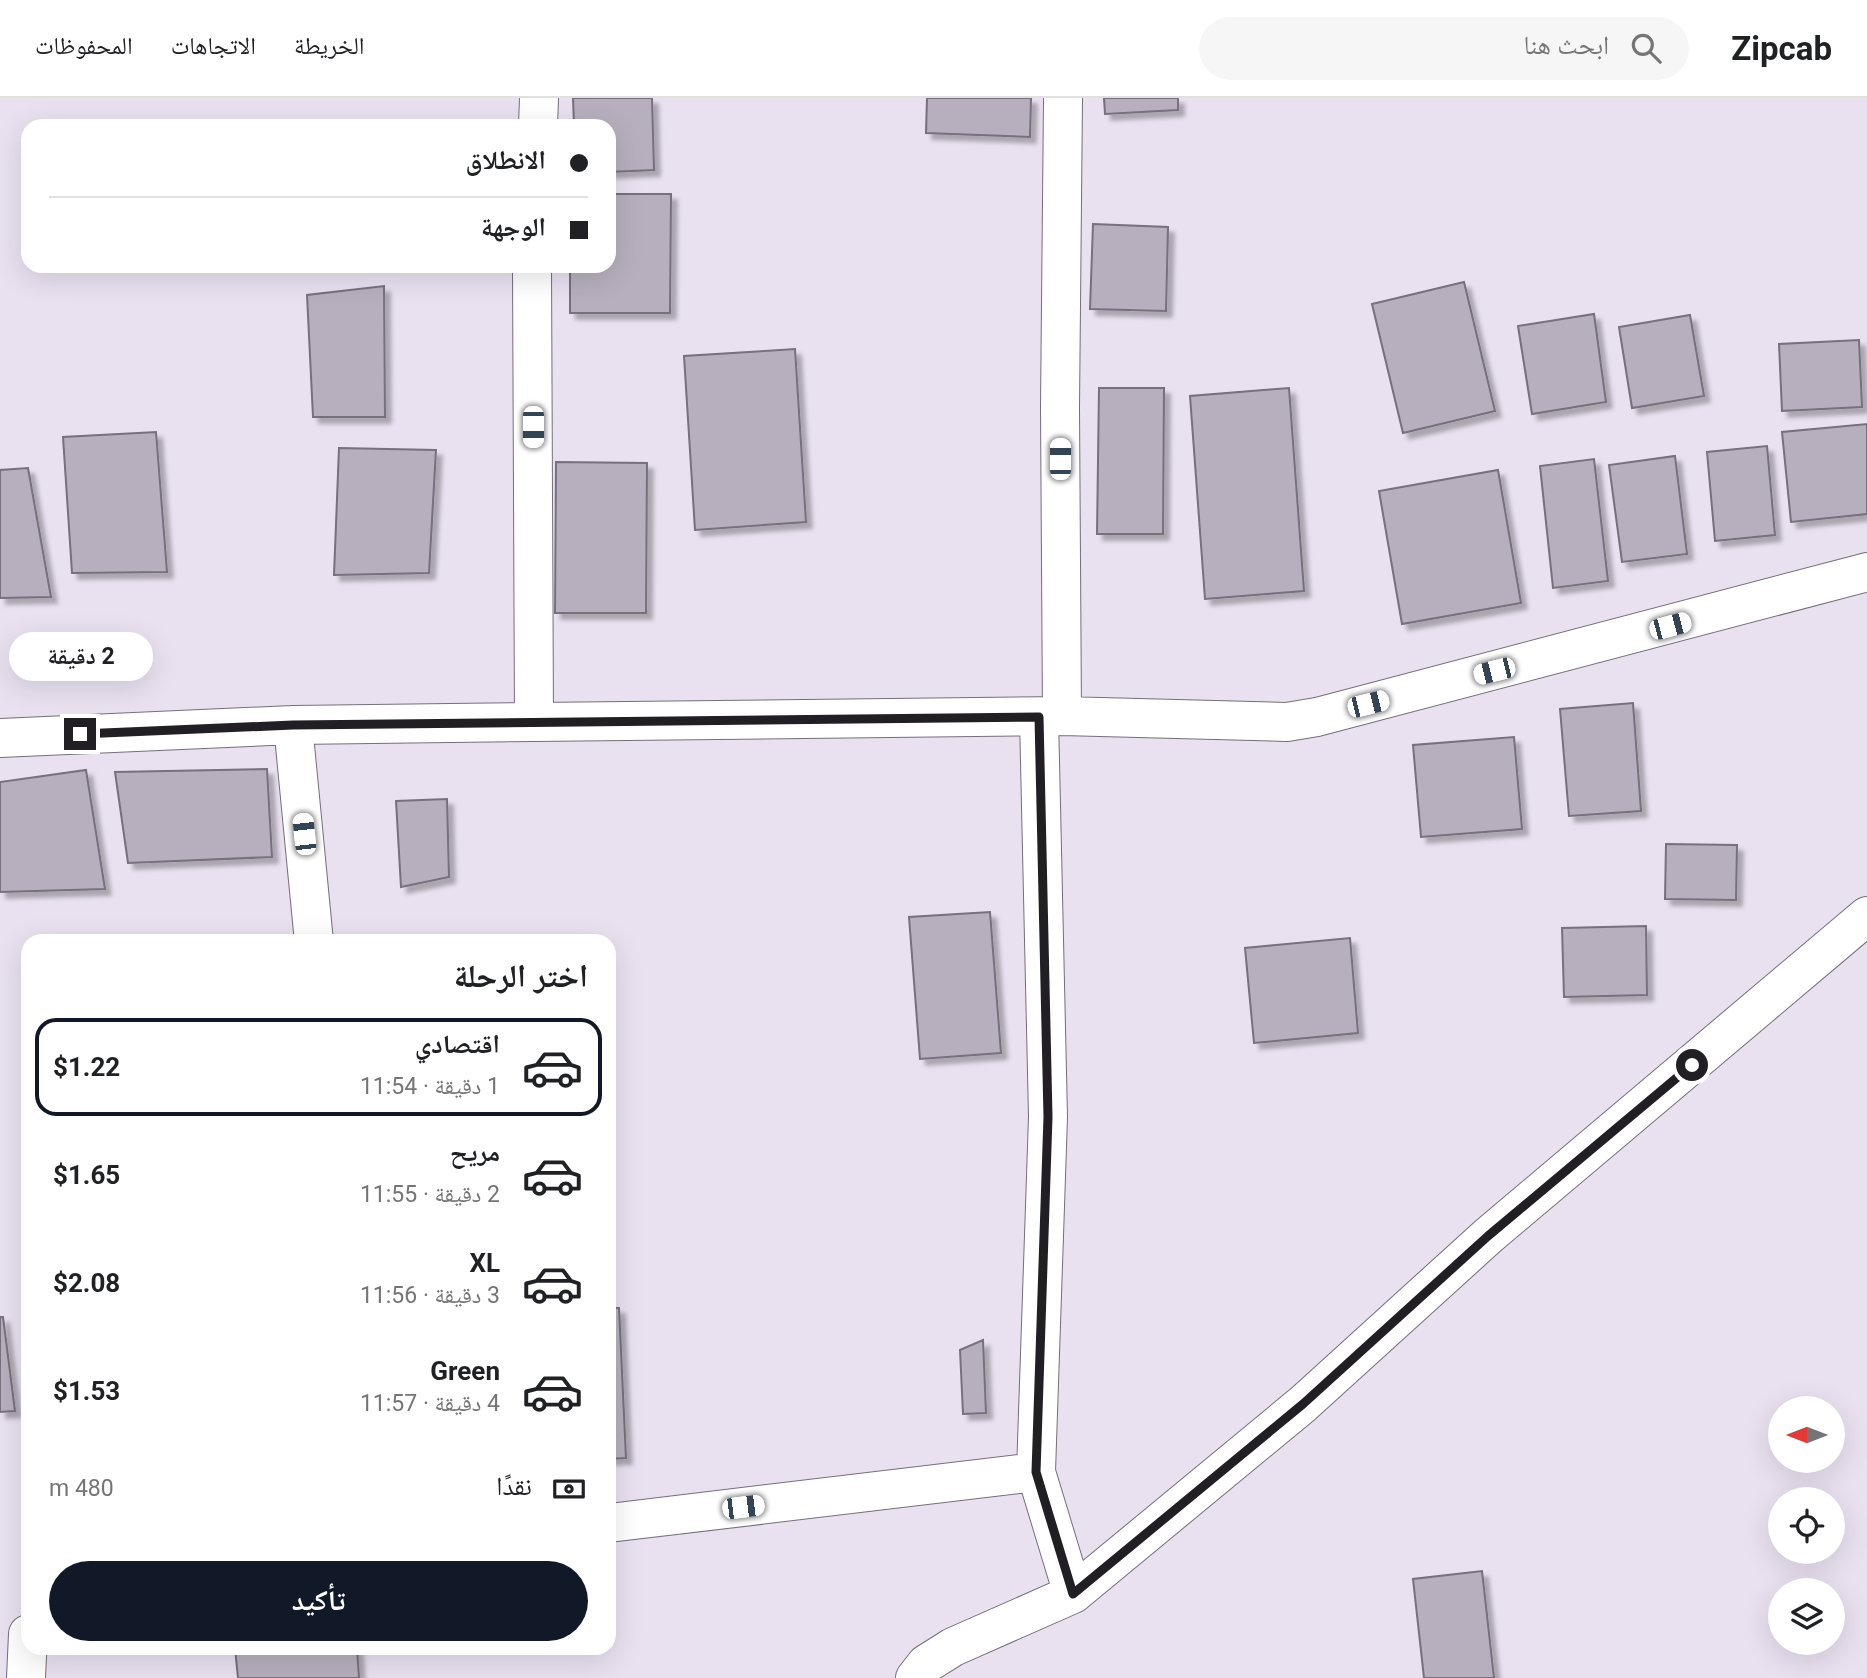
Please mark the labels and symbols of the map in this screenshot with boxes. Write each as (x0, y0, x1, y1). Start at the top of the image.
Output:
car (523, 406, 544, 448)
car (1050, 438, 1071, 480)
car (1647, 610, 1694, 642)
callout: 2 دقيقة (8, 632, 152, 682)
car (1472, 656, 1517, 686)
car (1346, 689, 1391, 719)
route end (64, 718, 96, 750)
car (292, 812, 317, 856)
route start (1676, 1049, 1708, 1081)
north arrow (1768, 1396, 1844, 1474)
car (721, 1494, 766, 1520)

